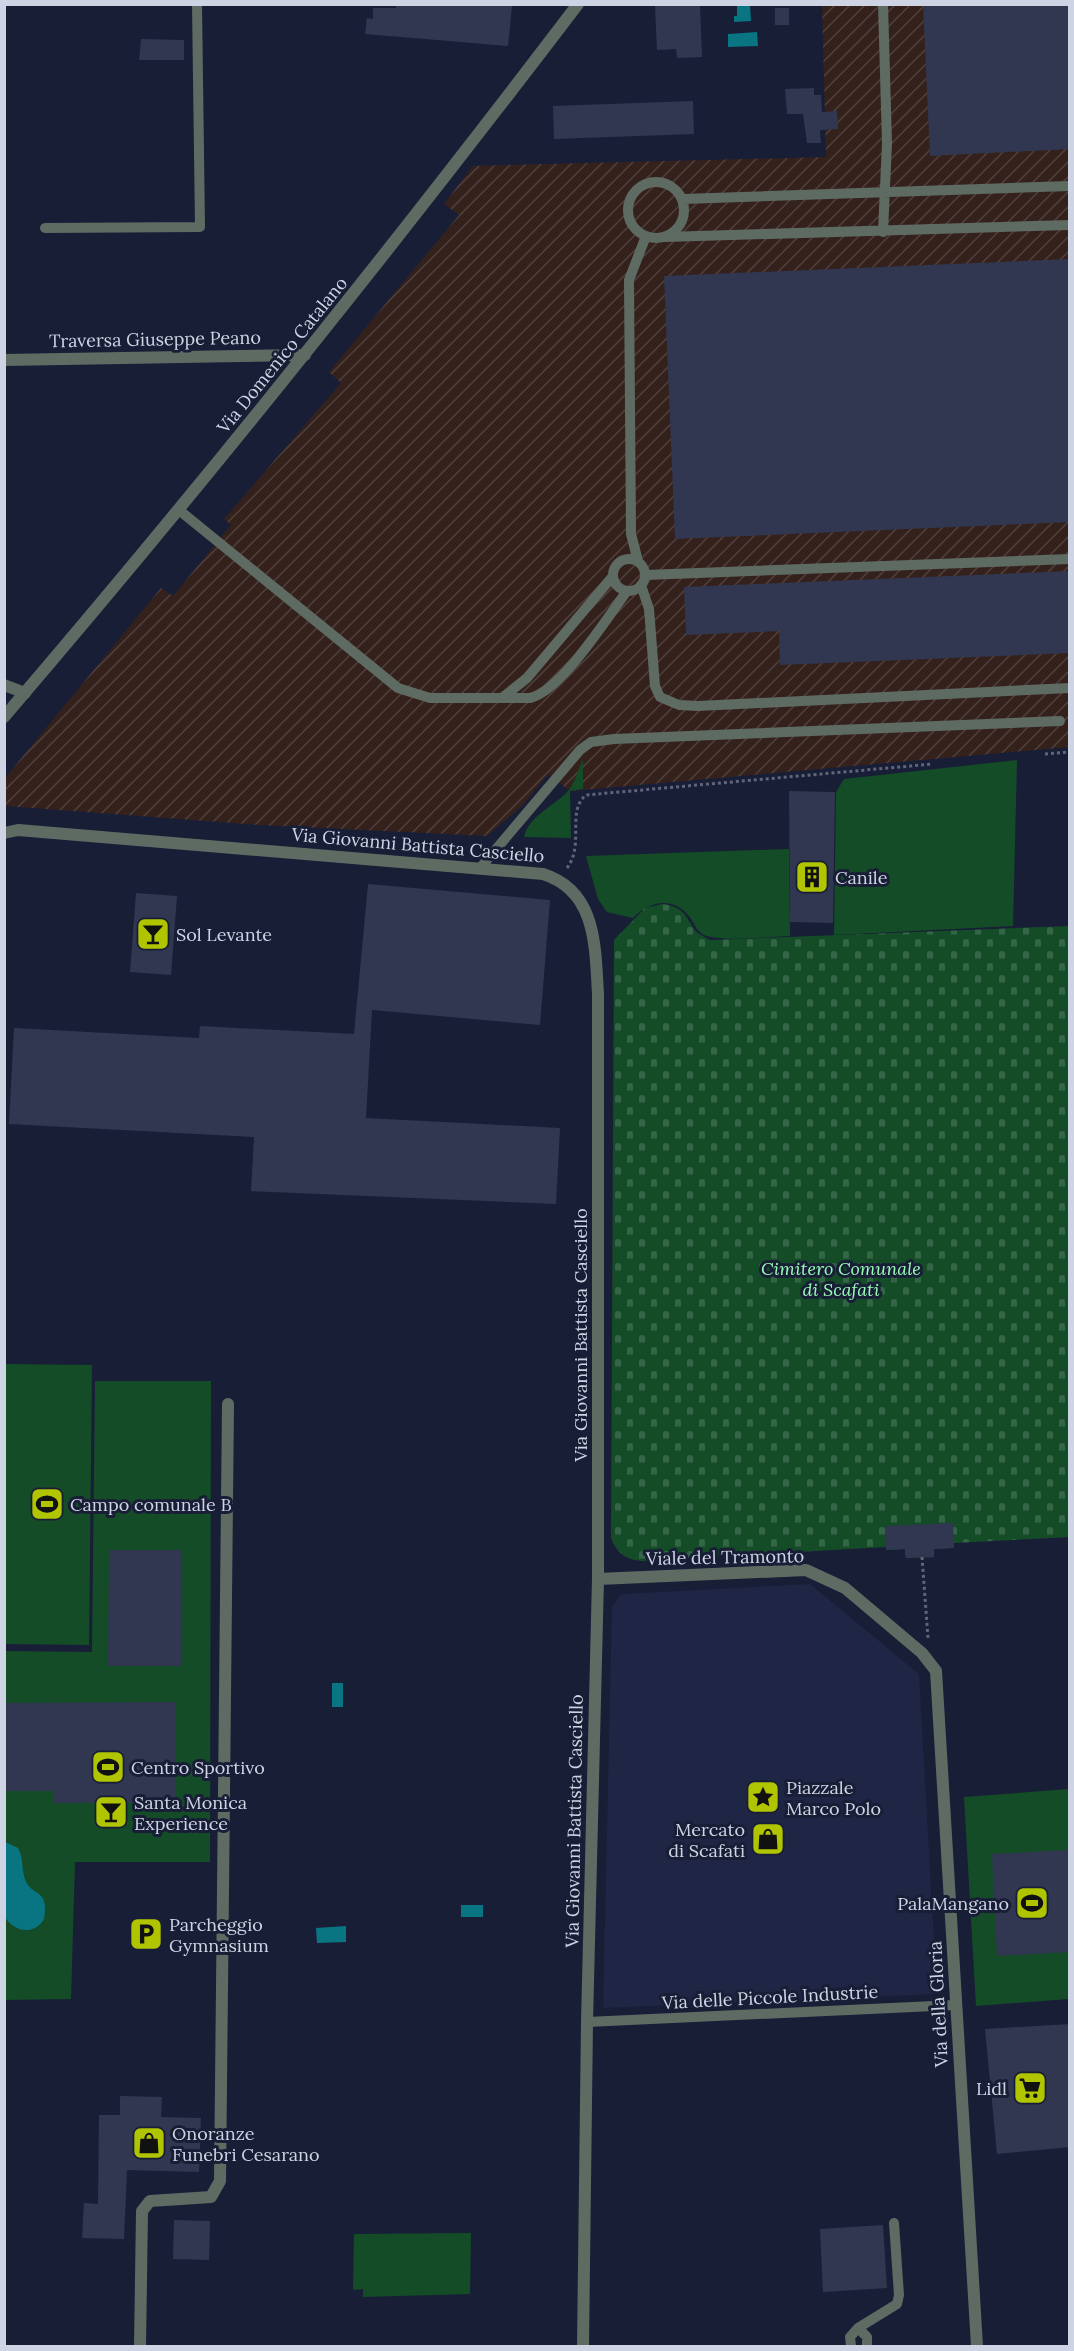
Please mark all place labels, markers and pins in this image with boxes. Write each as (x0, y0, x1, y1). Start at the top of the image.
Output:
building icon: Canile (794, 859, 830, 895)
place label: Canile (835, 866, 888, 889)
bar icon: Sol Levante (135, 916, 171, 952)
place label: Sol Levante (176, 923, 272, 946)
sports icon: Campo comunale B (29, 1486, 65, 1522)
place label: Campo comunale B (70, 1493, 232, 1516)
sports icon: Centro Sportivo (90, 1749, 126, 1785)
place label: Centro Sportivo (131, 1756, 265, 1779)
place label: Piazzale Marco Polo (786, 1776, 881, 1820)
place icon: Piazzale Marco Polo (745, 1779, 781, 1815)
place label: Santa Monica Experience (134, 1791, 247, 1835)
bar icon: Santa Monica Experience (93, 1794, 129, 1830)
place label: Mercato di Scafati (668, 1818, 745, 1862)
shop icon: Mercato di Scafati (750, 1821, 786, 1857)
sports icon: PalaMangano (1014, 1885, 1050, 1921)
place label: PalaMangano (897, 1892, 1009, 1915)
place label: Parcheggio Gymnasium (169, 1913, 269, 1957)
parking icon: Parcheggio Gymnasium (128, 1916, 164, 1952)
supermarket icon: Lidl (1012, 2070, 1048, 2106)
place label: Lidl (976, 2077, 1007, 2100)
place label: Onoranze Funebri Cesarano (172, 2122, 320, 2166)
shop icon: Onoranze Funebri Cesarano (131, 2125, 167, 2161)

